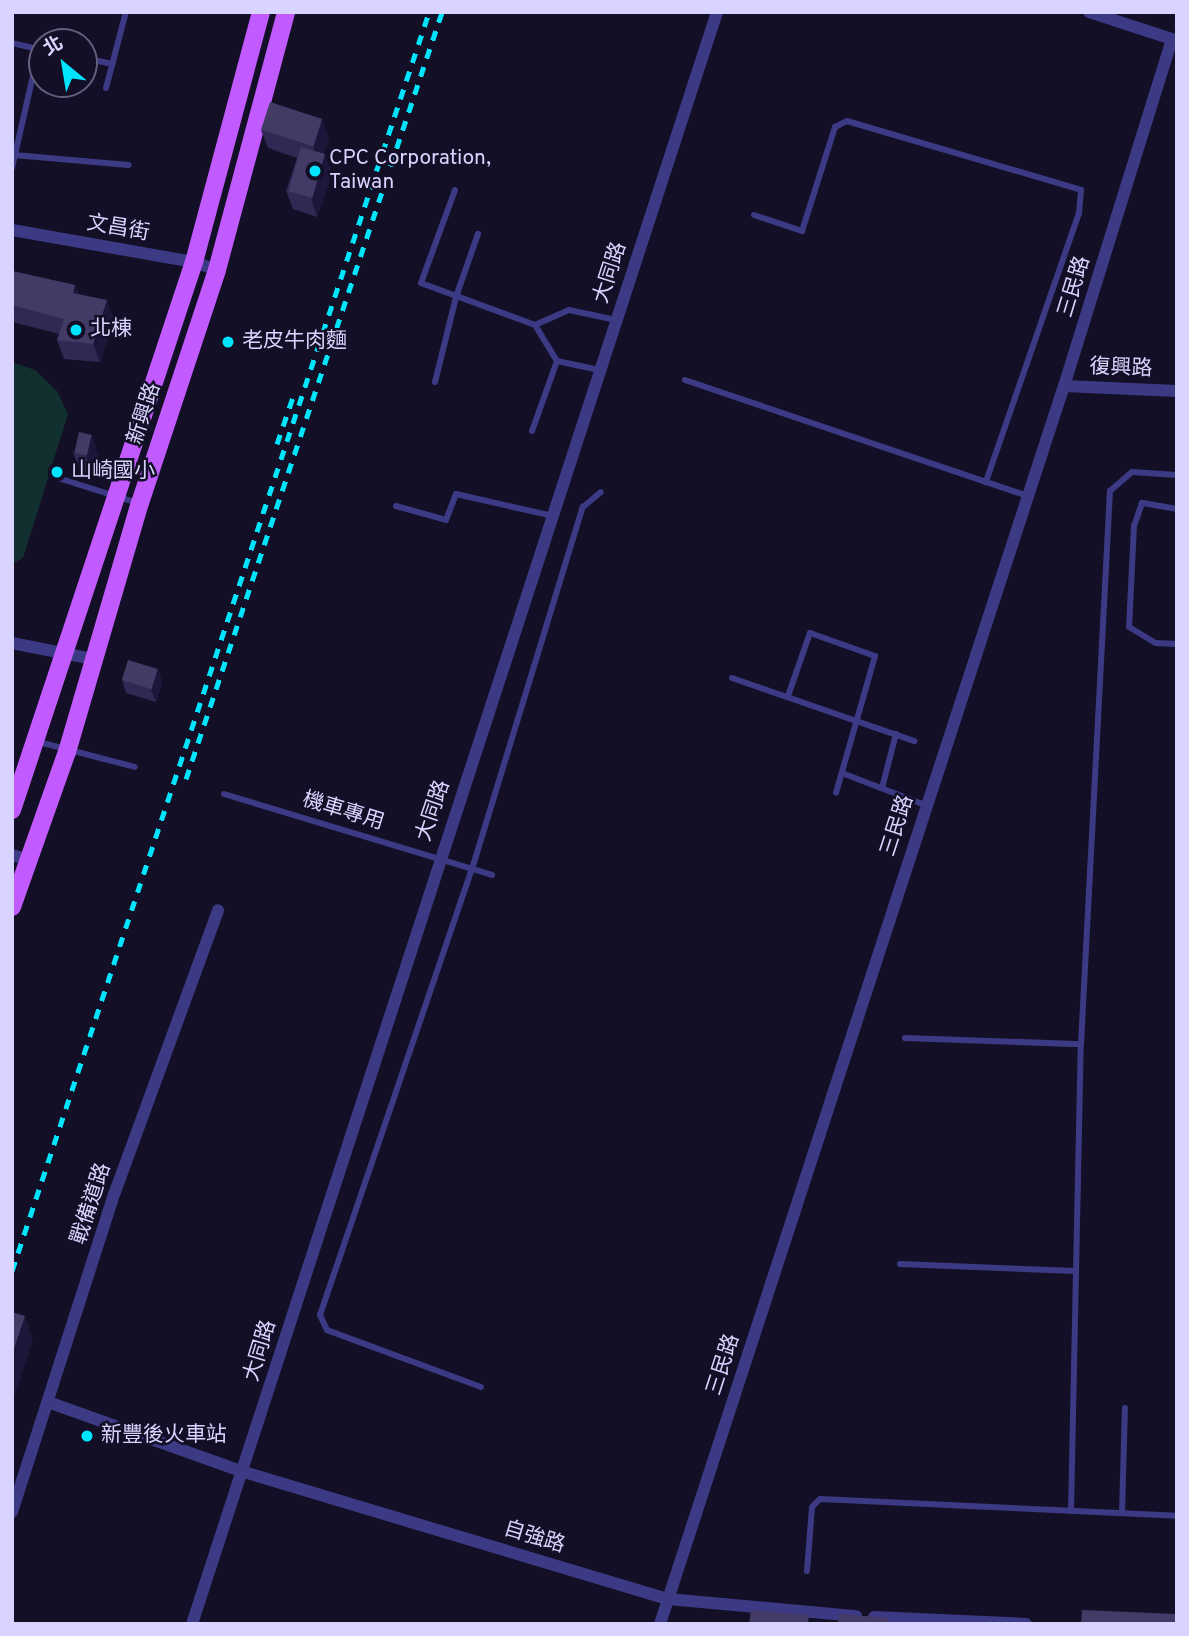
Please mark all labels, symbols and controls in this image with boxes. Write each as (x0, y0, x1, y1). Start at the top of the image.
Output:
north arrow (28, 28, 98, 98)
text: 北 (39, 31, 68, 62)
place label: CPC Corporation, Taiwan (329, 146, 491, 196)
marker: CPC Corporation, Taiwan (307, 163, 323, 179)
street label: 文昌街 (85, 211, 151, 247)
street label: 大同路 (589, 239, 633, 307)
street label: 三民路 (1054, 253, 1096, 321)
place label: 北棟 (90, 317, 132, 343)
marker: 北棟 (68, 322, 84, 338)
place label: 老皮牛肉麵 (242, 329, 347, 355)
marker: 老皮牛肉麵 (220, 334, 236, 350)
street label: 復興路 (1089, 355, 1153, 383)
street label: 新興路 (123, 380, 167, 448)
place label: 山崎國小 (71, 459, 155, 485)
marker: 山崎國小 (49, 464, 65, 480)
street label: 大同路 (412, 777, 456, 845)
street label: 機車專用 (299, 788, 387, 836)
street label: 三民路 (876, 792, 920, 860)
street label: 戰備道路 (67, 1160, 117, 1248)
street label: 大同路 (240, 1317, 282, 1385)
street label: 三民路 (702, 1331, 746, 1399)
place label: 新豐後火車站 (101, 1423, 227, 1449)
marker: 新豐後火車站 (79, 1428, 95, 1444)
street label: 自強路 (500, 1517, 568, 1559)

